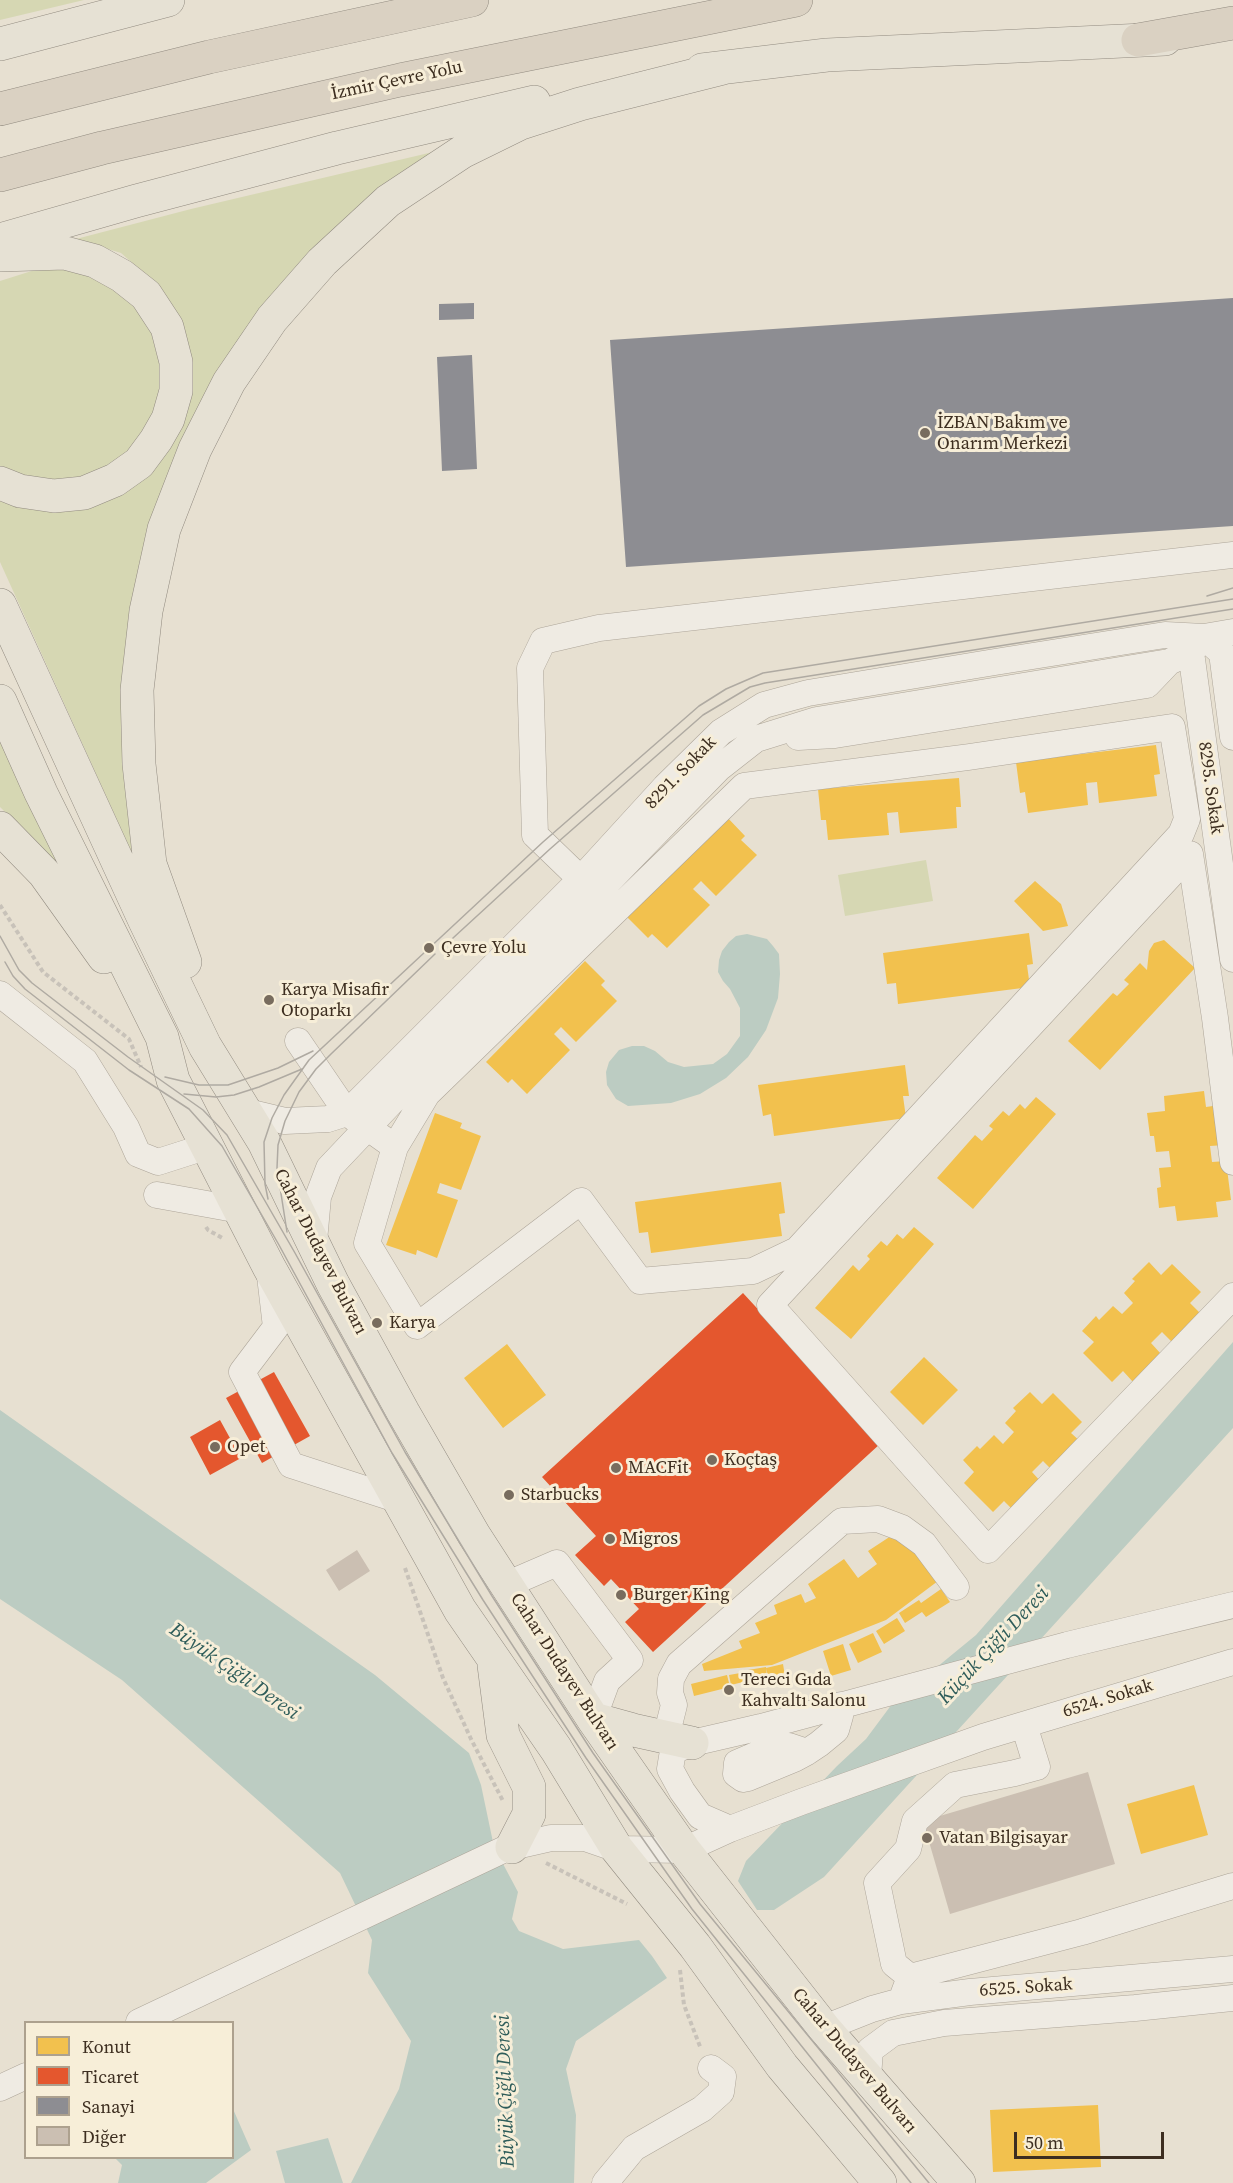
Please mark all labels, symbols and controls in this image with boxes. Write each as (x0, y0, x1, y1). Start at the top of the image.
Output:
street label: İzmir Çevre Yolu (329, 57, 465, 105)
place label: İZBAN Bakım ve Onarım Merkezi (937, 412, 1068, 454)
marker: İZBAN Bakım ve Onarım Merkezi (918, 426, 932, 440)
street label: 8291. Sokak (641, 732, 721, 814)
street label: 8295. Sokak (1193, 740, 1227, 836)
place label: Çevre Yolu (441, 937, 526, 959)
marker: Çevre Yolu (422, 941, 436, 955)
place label: Karya Misafir Otoparkı (281, 979, 389, 1022)
marker: Karya Misafir Otoparkı (262, 993, 276, 1007)
street label: Cahar Dudayev Bulvarı (269, 1166, 371, 1338)
place label: Karya (389, 1312, 436, 1334)
marker: Karya (370, 1316, 384, 1330)
place label: Opet (227, 1436, 265, 1458)
marker: Opet (208, 1440, 222, 1454)
place label: Koçtaş (724, 1449, 777, 1471)
marker: Koçtaş (705, 1453, 719, 1467)
place label: MACFit (628, 1457, 688, 1479)
marker: MACFit (609, 1461, 623, 1475)
place label: Starbucks (521, 1484, 599, 1506)
marker: Starbucks (502, 1488, 516, 1502)
place label: Migros (622, 1528, 678, 1550)
marker: Migros (603, 1532, 617, 1546)
water label: Küçük Çiğli Deresi (933, 1582, 1055, 1710)
place label: Burger King (633, 1584, 730, 1606)
marker: Burger King (614, 1588, 628, 1602)
street label: Cahar Dudayev Bulvarı (505, 1589, 623, 1755)
water label: Büyük Çiğli Deresi (165, 1618, 303, 1726)
place label: Tereci Gıda Kahvaltı Salonu (741, 1669, 866, 1712)
street label: 6524. Sokak (1060, 1675, 1156, 1723)
marker: Tereci Gıda Kahvaltı Salonu (722, 1683, 736, 1697)
place label: Vatan Bilgisayar (939, 1827, 1068, 1849)
marker: Vatan Bilgisayar (920, 1831, 934, 1845)
street label: 6525. Sokak (979, 1974, 1073, 2002)
street label: Cahar Dudayev Bulvarı (787, 1984, 921, 2138)
water label: Büyük Çiğli Deresi (491, 2014, 521, 2168)
legend (24, 2021, 234, 2159)
text: Konut (82, 2034, 131, 2059)
text: Ticaret (82, 2064, 139, 2089)
text: Sanayi (82, 2094, 135, 2119)
scale bar (1017, 2120, 1167, 2158)
text: Diğer (82, 2124, 126, 2149)
text: 50 m (1025, 2130, 1063, 2155)

